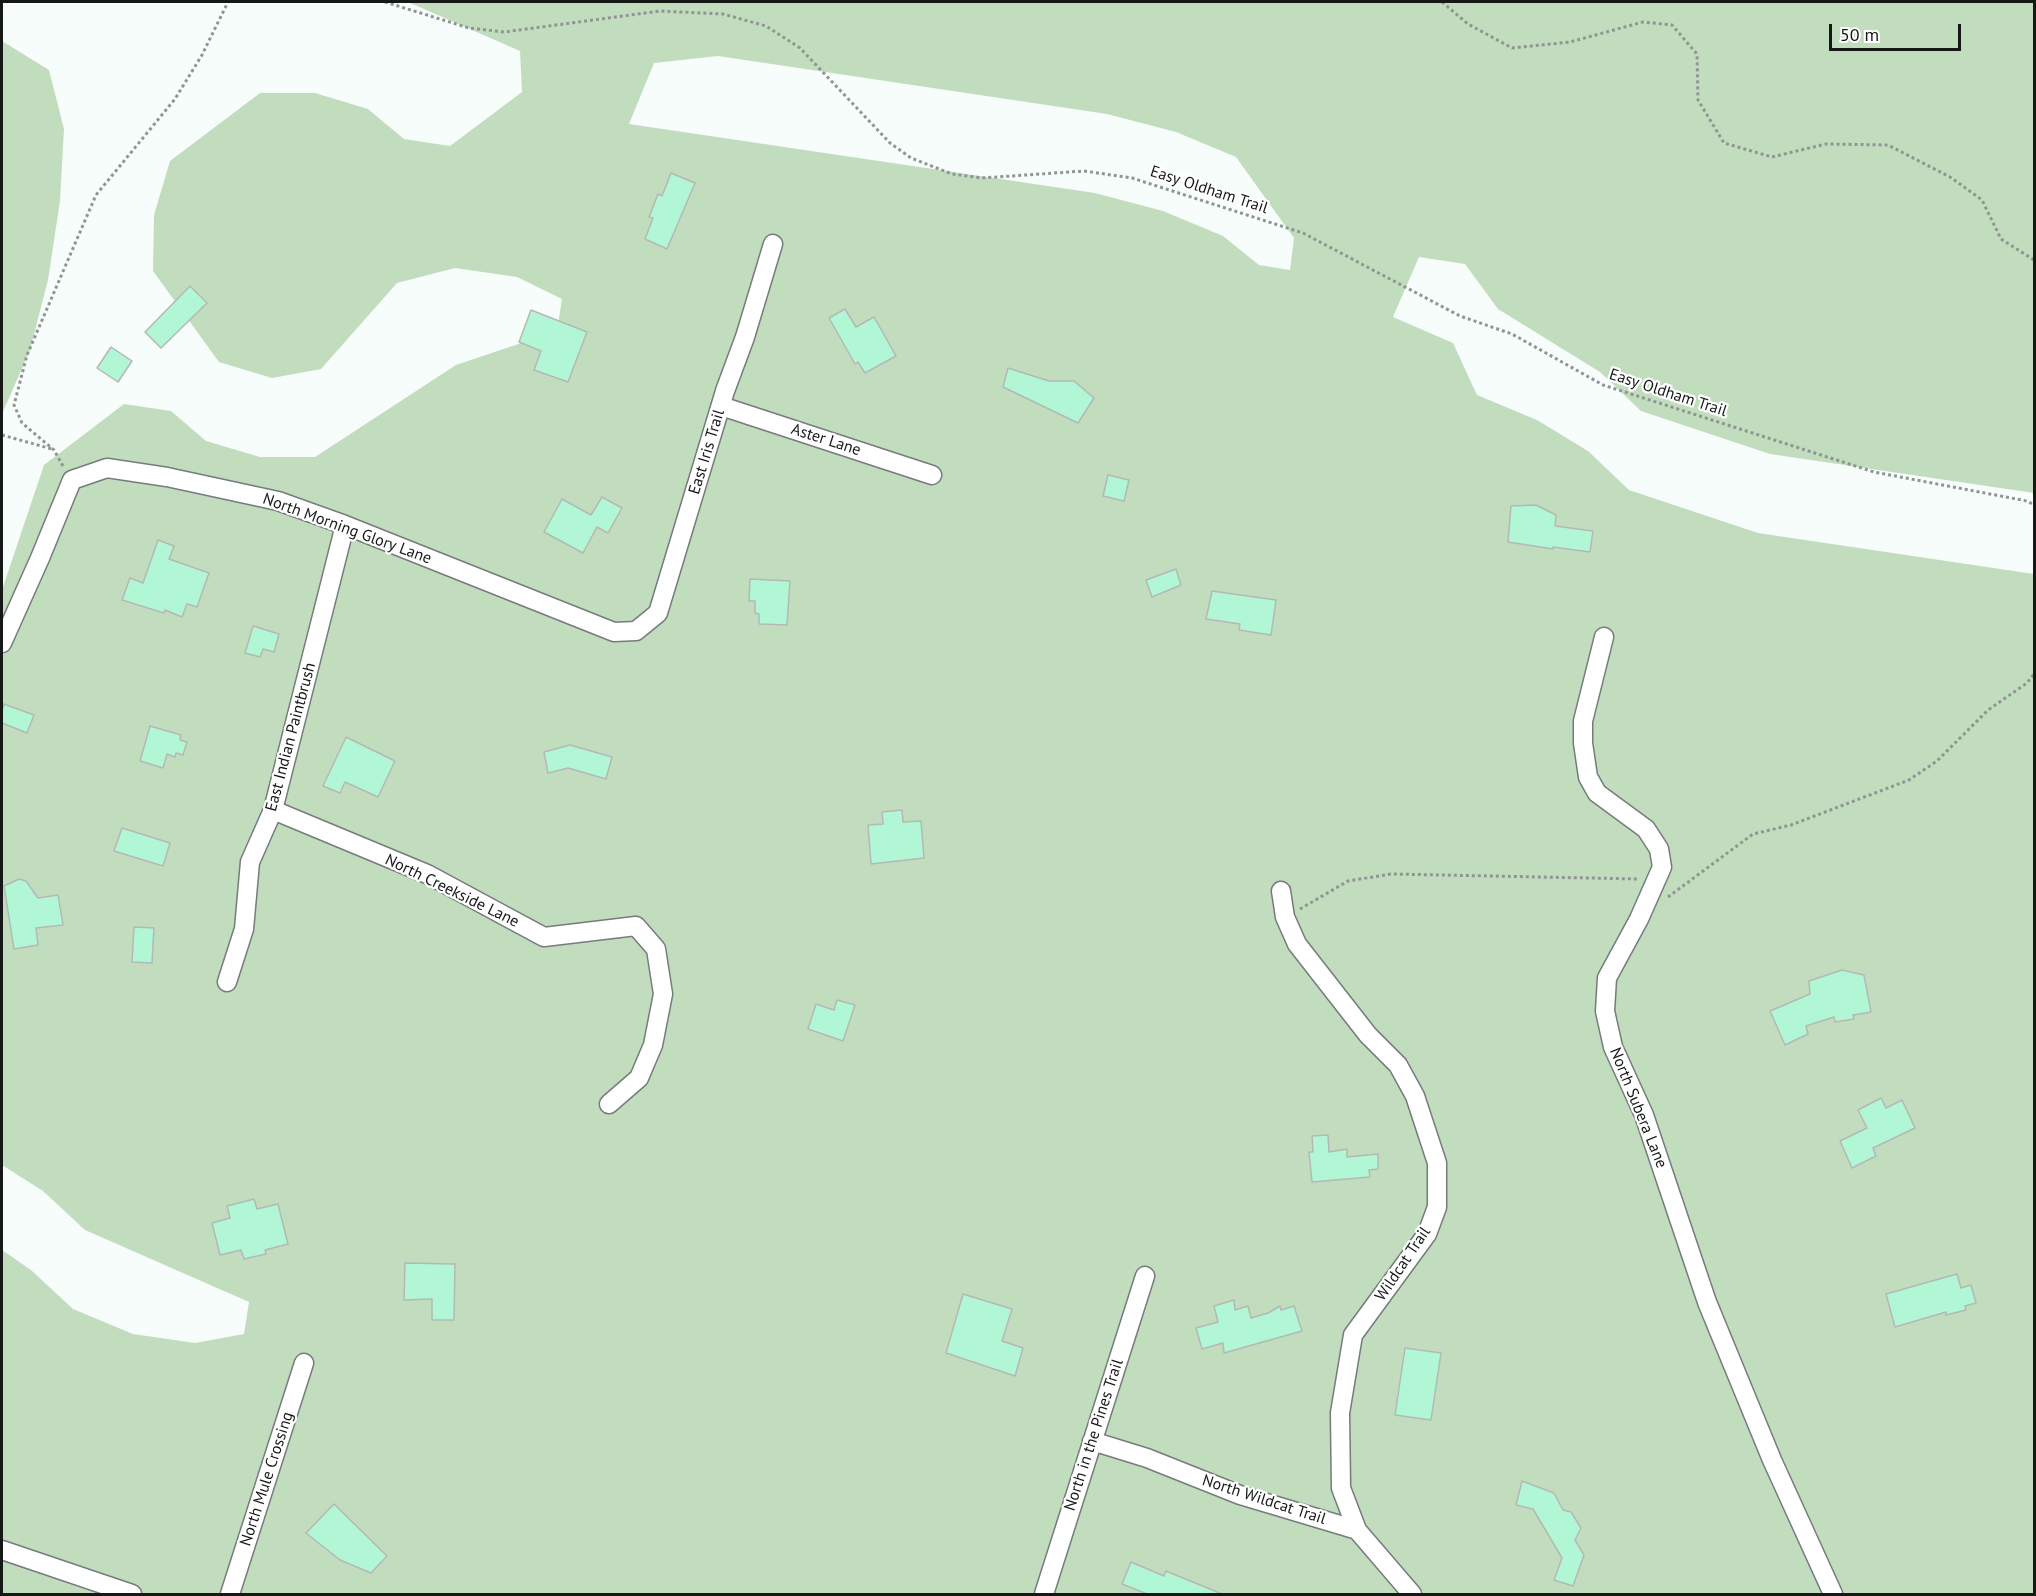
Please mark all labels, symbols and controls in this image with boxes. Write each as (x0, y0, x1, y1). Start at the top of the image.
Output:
scale bar (1832, 12, 1964, 50)
text: 50 m (1840, 23, 1879, 46)
street label: Easy Oldham Trail (1148, 162, 1270, 218)
street label: Easy Oldham Trail (1607, 365, 1729, 421)
street label: East Iris Trail (685, 407, 729, 497)
street label: Aster Lane (789, 420, 863, 460)
street label: North Morning Glory Lane (260, 490, 434, 568)
street label: East Indian Paintbrush (262, 661, 320, 813)
street label: North Creekside Lane (382, 850, 522, 932)
street label: North Subera Lane (1605, 1045, 1671, 1171)
street label: Wildcat Trail (1371, 1223, 1435, 1305)
street label: North in the Pines Trail (1060, 1357, 1128, 1513)
street label: North Mule Crossing (236, 1409, 298, 1549)
street label: North Wildcat Trail (1200, 1471, 1328, 1529)

